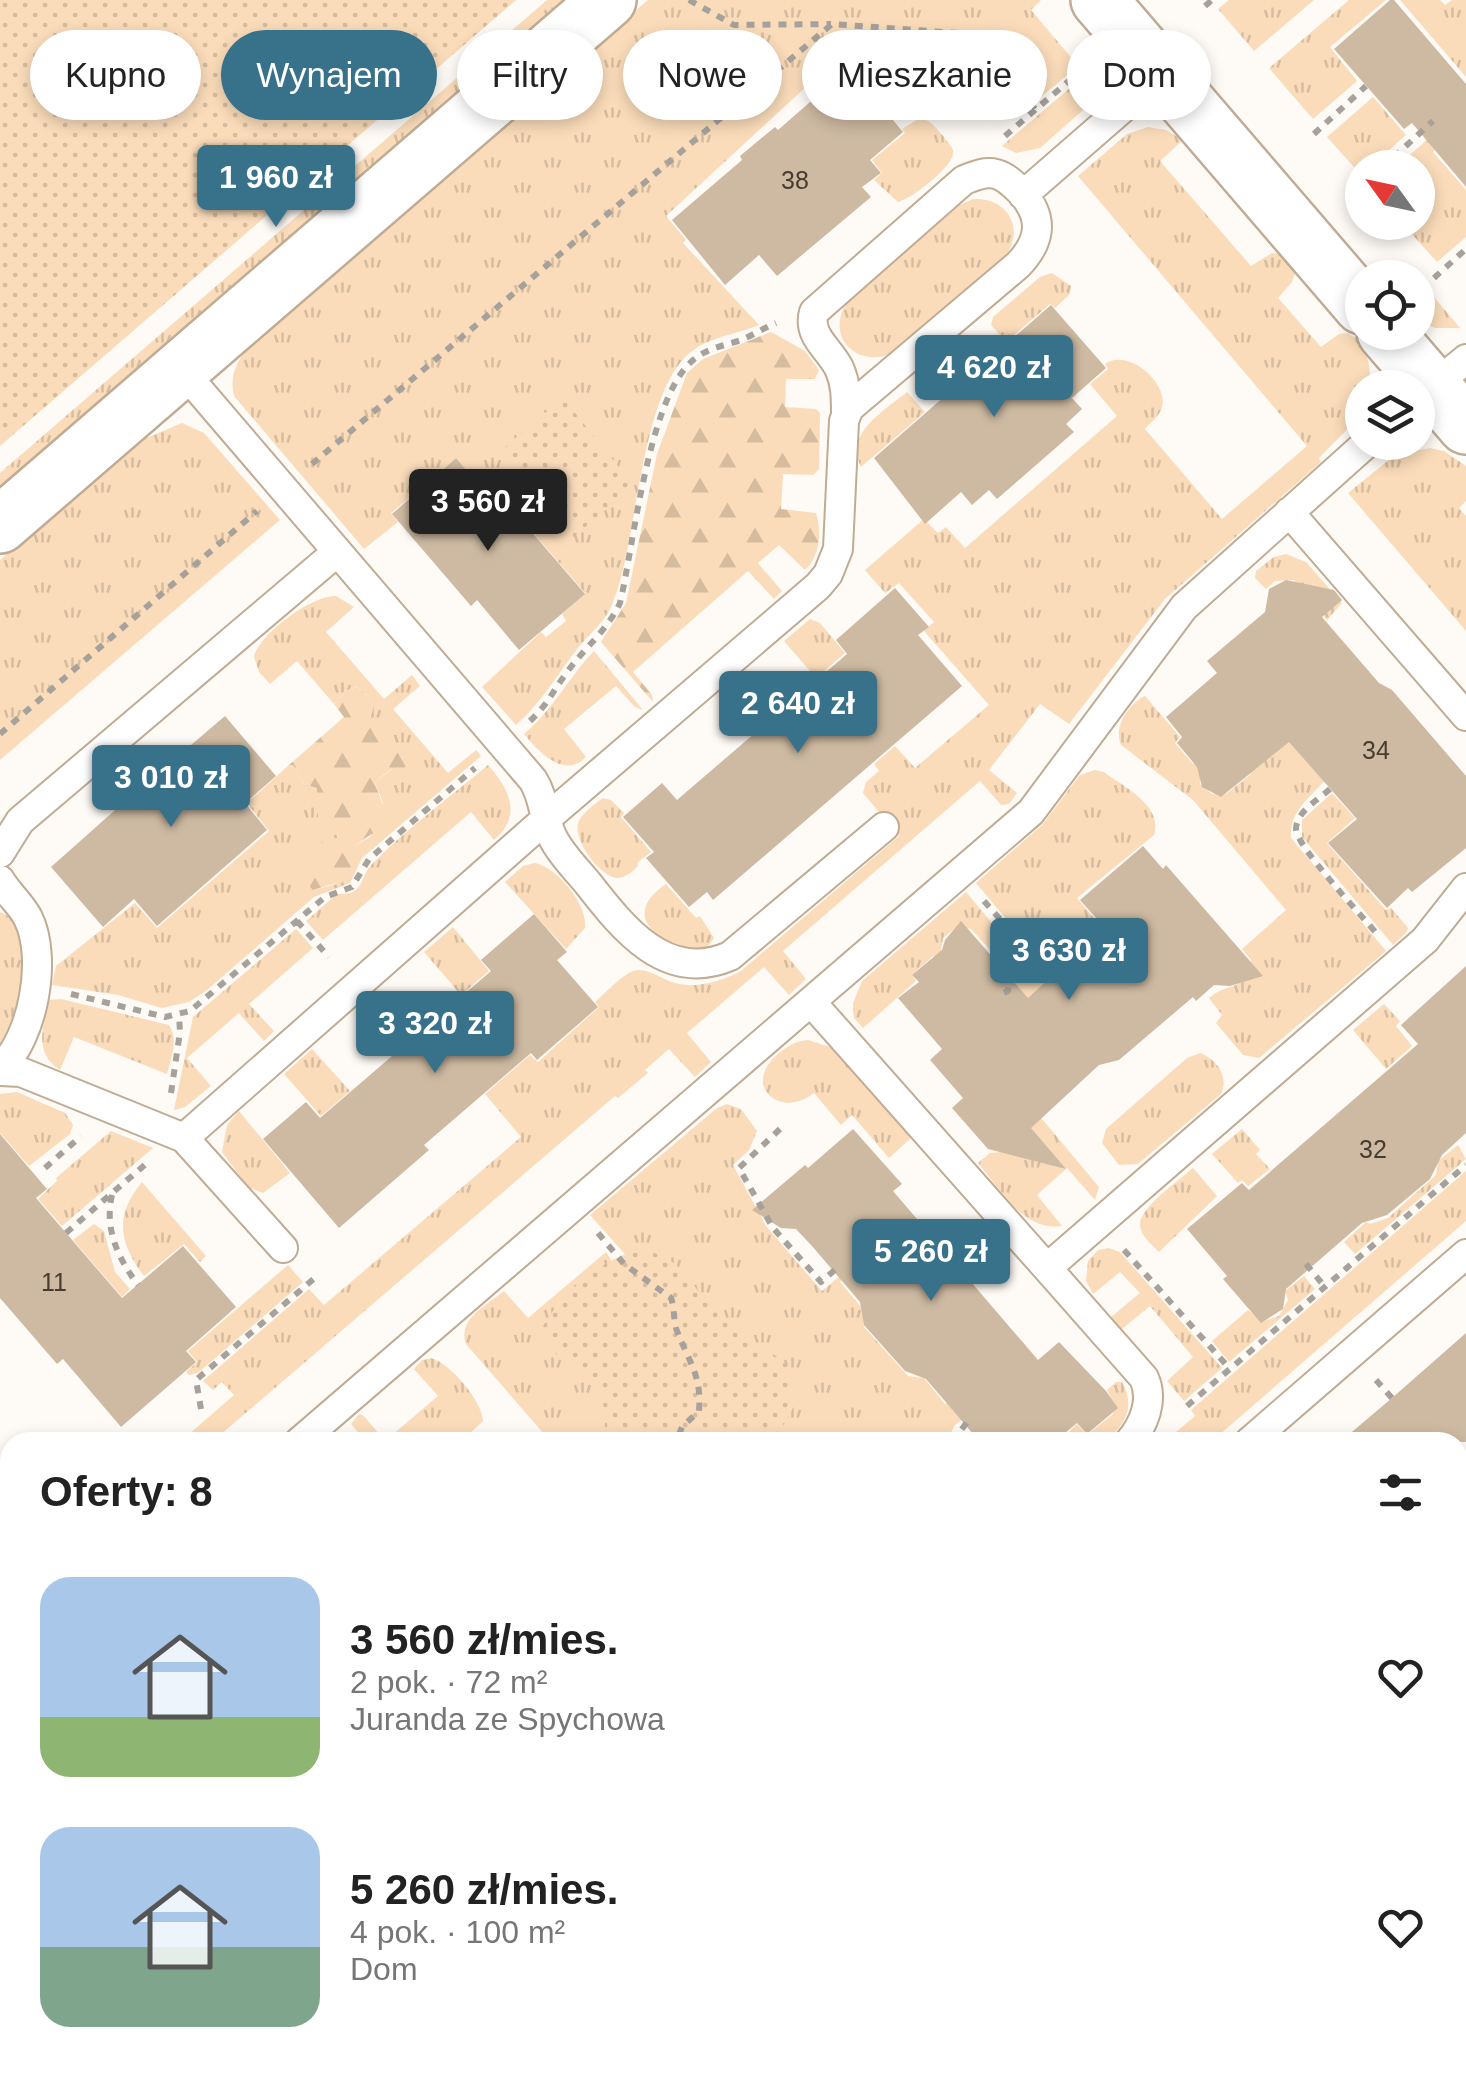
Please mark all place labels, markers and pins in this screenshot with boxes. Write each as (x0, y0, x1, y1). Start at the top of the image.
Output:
pin: 1 960 zł (173, 145, 379, 230)
pin: 4 620 zł (891, 335, 1097, 420)
pin: 3 560 zł (385, 469, 591, 554)
pin: 2 640 zł (695, 671, 901, 756)
pin: 3 010 zł (68, 745, 274, 830)
pin: 3 630 zł (966, 918, 1172, 1003)
pin: 3 320 zł (332, 991, 538, 1076)
pin: 5 260 zł (828, 1219, 1034, 1304)

